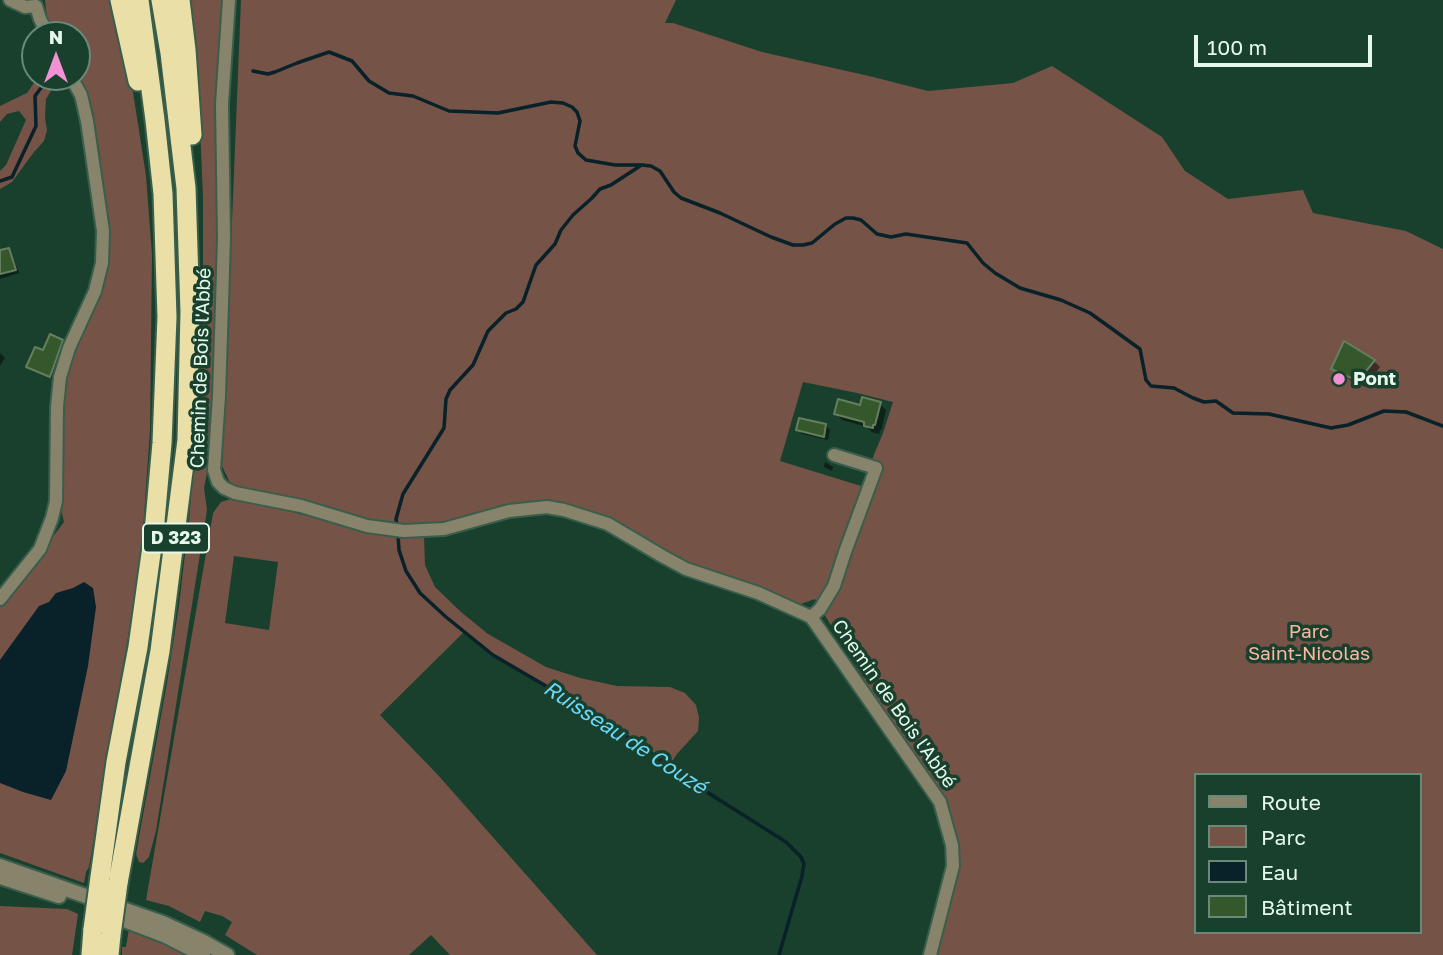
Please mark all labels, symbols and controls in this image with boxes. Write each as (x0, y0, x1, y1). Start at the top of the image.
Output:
north arrow (21, 21, 91, 91)
scale bar (1198, 21, 1376, 65)
text: N (49, 25, 63, 48)
text: 100 m (1207, 34, 1267, 60)
street label: Chemin de Bois l'Abbé (186, 267, 216, 469)
place label: Pont (1353, 368, 1396, 390)
marker: Pont (1331, 371, 1347, 387)
road number: D 323 (143, 524, 209, 552)
street label: Chemin de Bois l'Abbé (827, 615, 961, 793)
park label: Parc Saint-Nicolas (1248, 621, 1370, 665)
water label: Ruisseau de Couzé (539, 676, 711, 800)
legend (1194, 773, 1422, 934)
text: Route (1261, 789, 1321, 815)
text: Parc (1261, 824, 1306, 850)
text: Eau (1261, 859, 1298, 885)
text: Bâtiment (1261, 894, 1353, 920)

